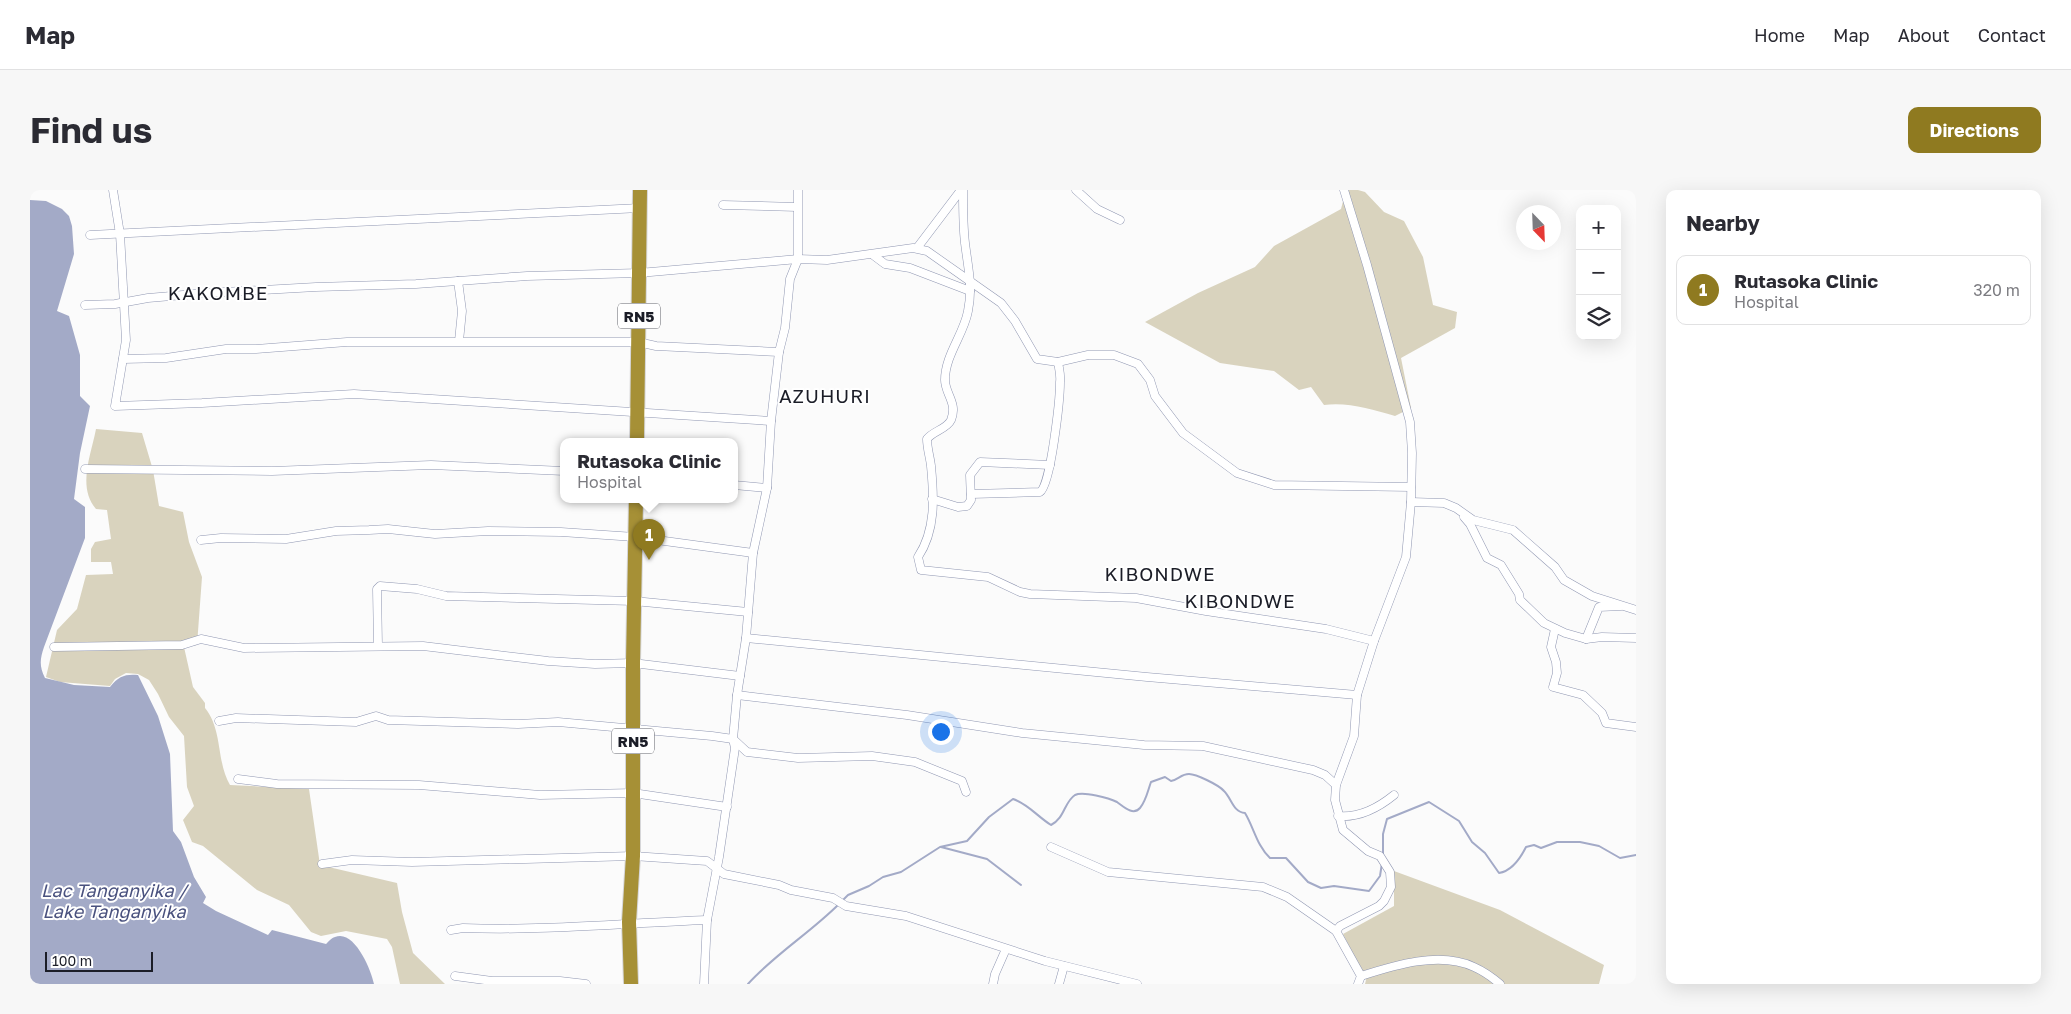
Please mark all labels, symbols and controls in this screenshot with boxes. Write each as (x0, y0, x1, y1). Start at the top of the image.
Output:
text: Map (25, 20, 75, 49)
text: Home (1754, 24, 1805, 46)
text: Map (1833, 24, 1870, 46)
text: About (1898, 24, 1950, 46)
text: Contact (1978, 24, 2046, 46)
button: Directions (1908, 107, 2041, 153)
text: Find us (30, 109, 152, 151)
north arrow (1516, 205, 1561, 250)
map controls (1576, 205, 1621, 340)
button: + (1576, 205, 1621, 250)
text: Nearby (1686, 210, 1760, 236)
button: − (1576, 250, 1621, 295)
text: Rutasoka Clinic (1734, 269, 1878, 292)
text: 1 (1699, 280, 1707, 300)
text: 320 m (1973, 280, 2020, 300)
district label: KAKOMBE (168, 281, 268, 304)
text: Hospital (1734, 292, 1799, 312)
button: layers (1576, 295, 1621, 340)
road number: RN5 (618, 304, 660, 328)
district label: AZUHURI (779, 384, 871, 407)
popup (560, 438, 738, 503)
text: Rutasoka Clinic (577, 449, 721, 472)
text: Hospital (577, 472, 642, 492)
pin: 1 (633, 519, 665, 560)
district label: KIBONDWE (1104, 562, 1216, 585)
district label: KIBONDWE (1184, 589, 1296, 612)
your location (928, 719, 954, 745)
road number: RN5 (612, 728, 654, 754)
water label: Lac Tanganyika / Lake Tanganyika (41, 879, 190, 922)
scale bar (45, 949, 152, 972)
text: 100 m (52, 952, 92, 969)

